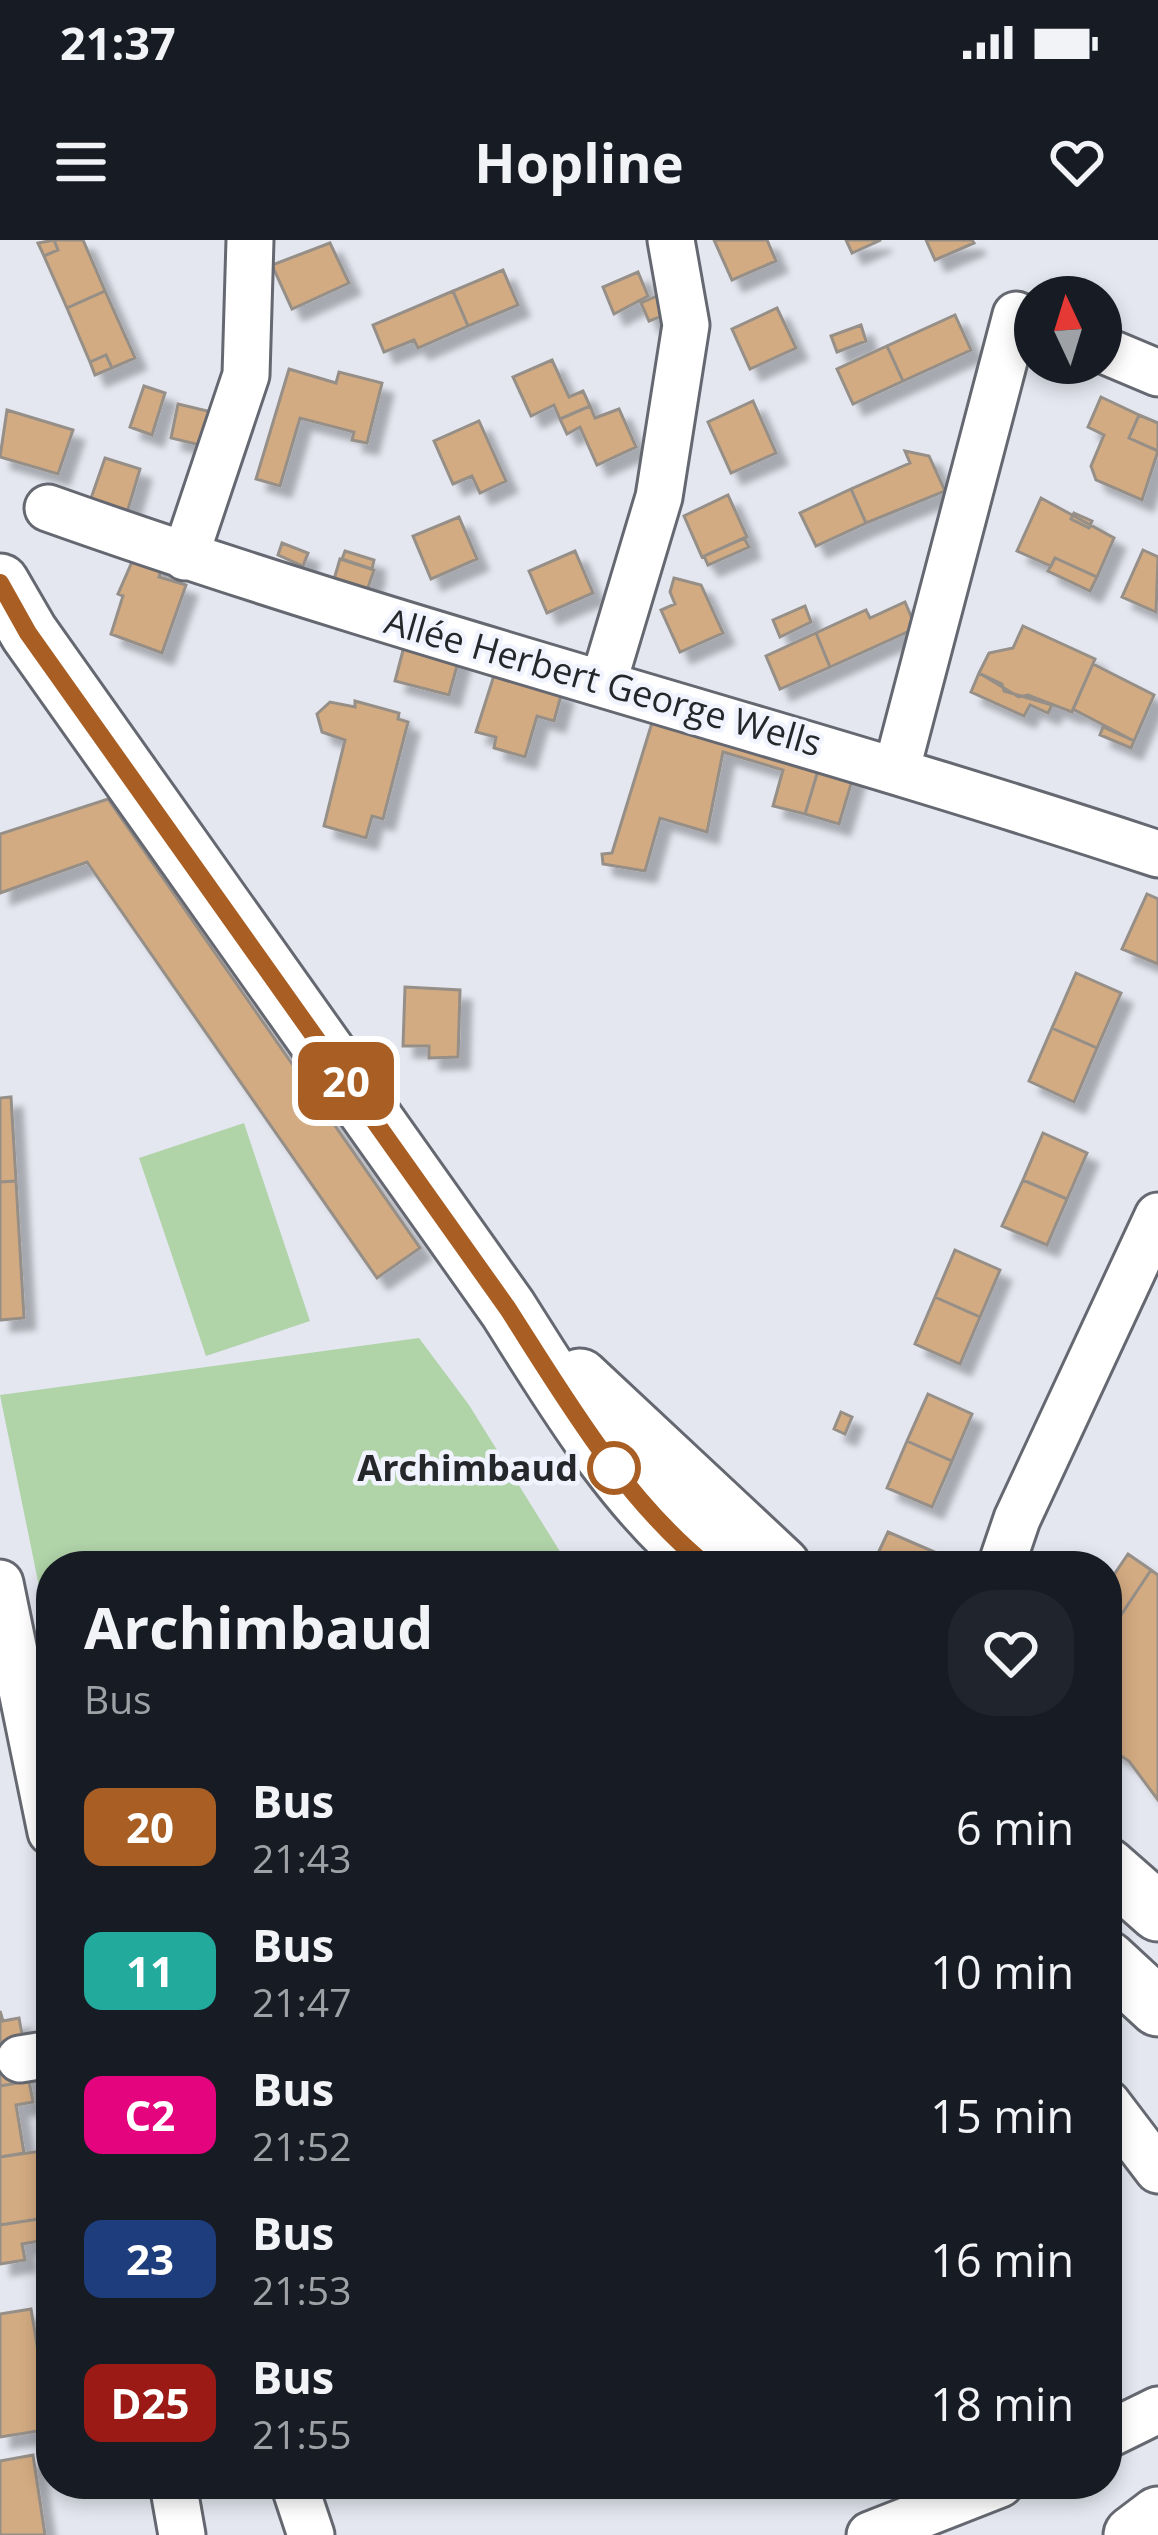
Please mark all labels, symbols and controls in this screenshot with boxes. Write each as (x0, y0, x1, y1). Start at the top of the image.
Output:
text: 21:37 (60, 12, 176, 73)
text: Hopline (474, 125, 684, 199)
icon: menu (48, 129, 114, 195)
icon: heart (1044, 129, 1110, 195)
north arrow (1014, 276, 1122, 384)
map controls (1014, 276, 1122, 384)
street label: Allée Herbert George Wells (379, 596, 827, 767)
line badge: 20 (292, 1042, 400, 1120)
text: 20 (322, 1052, 370, 1109)
place label: Archimbaud (357, 1443, 578, 1492)
marker: Archimbaud (589, 1443, 639, 1493)
text: Archimbaud (84, 1588, 433, 1666)
button: heart (948, 1590, 1074, 1716)
text: Bus (84, 1672, 152, 1725)
text: Bus (252, 1770, 334, 1831)
text: 6 min (956, 1797, 1074, 1858)
text: 20 (126, 1798, 174, 1855)
text: 21:43 (252, 1831, 351, 1884)
text: Bus (252, 1914, 334, 1975)
text: 10 min (930, 1941, 1074, 2002)
text: 11 (126, 1942, 174, 1999)
text: 21:47 (252, 1975, 351, 2028)
text: Bus (252, 2058, 334, 2119)
text: 15 min (930, 2085, 1074, 2146)
text: C2 (125, 2086, 175, 2143)
text: 21:52 (252, 2119, 351, 2172)
text: Bus (252, 2202, 334, 2263)
text: 16 min (930, 2229, 1074, 2290)
text: 23 (126, 2230, 174, 2287)
text: 21:53 (252, 2263, 351, 2316)
text: Bus (252, 2346, 334, 2407)
text: 18 min (930, 2373, 1074, 2434)
text: D25 (110, 2374, 190, 2431)
text: 21:55 (252, 2407, 351, 2460)

